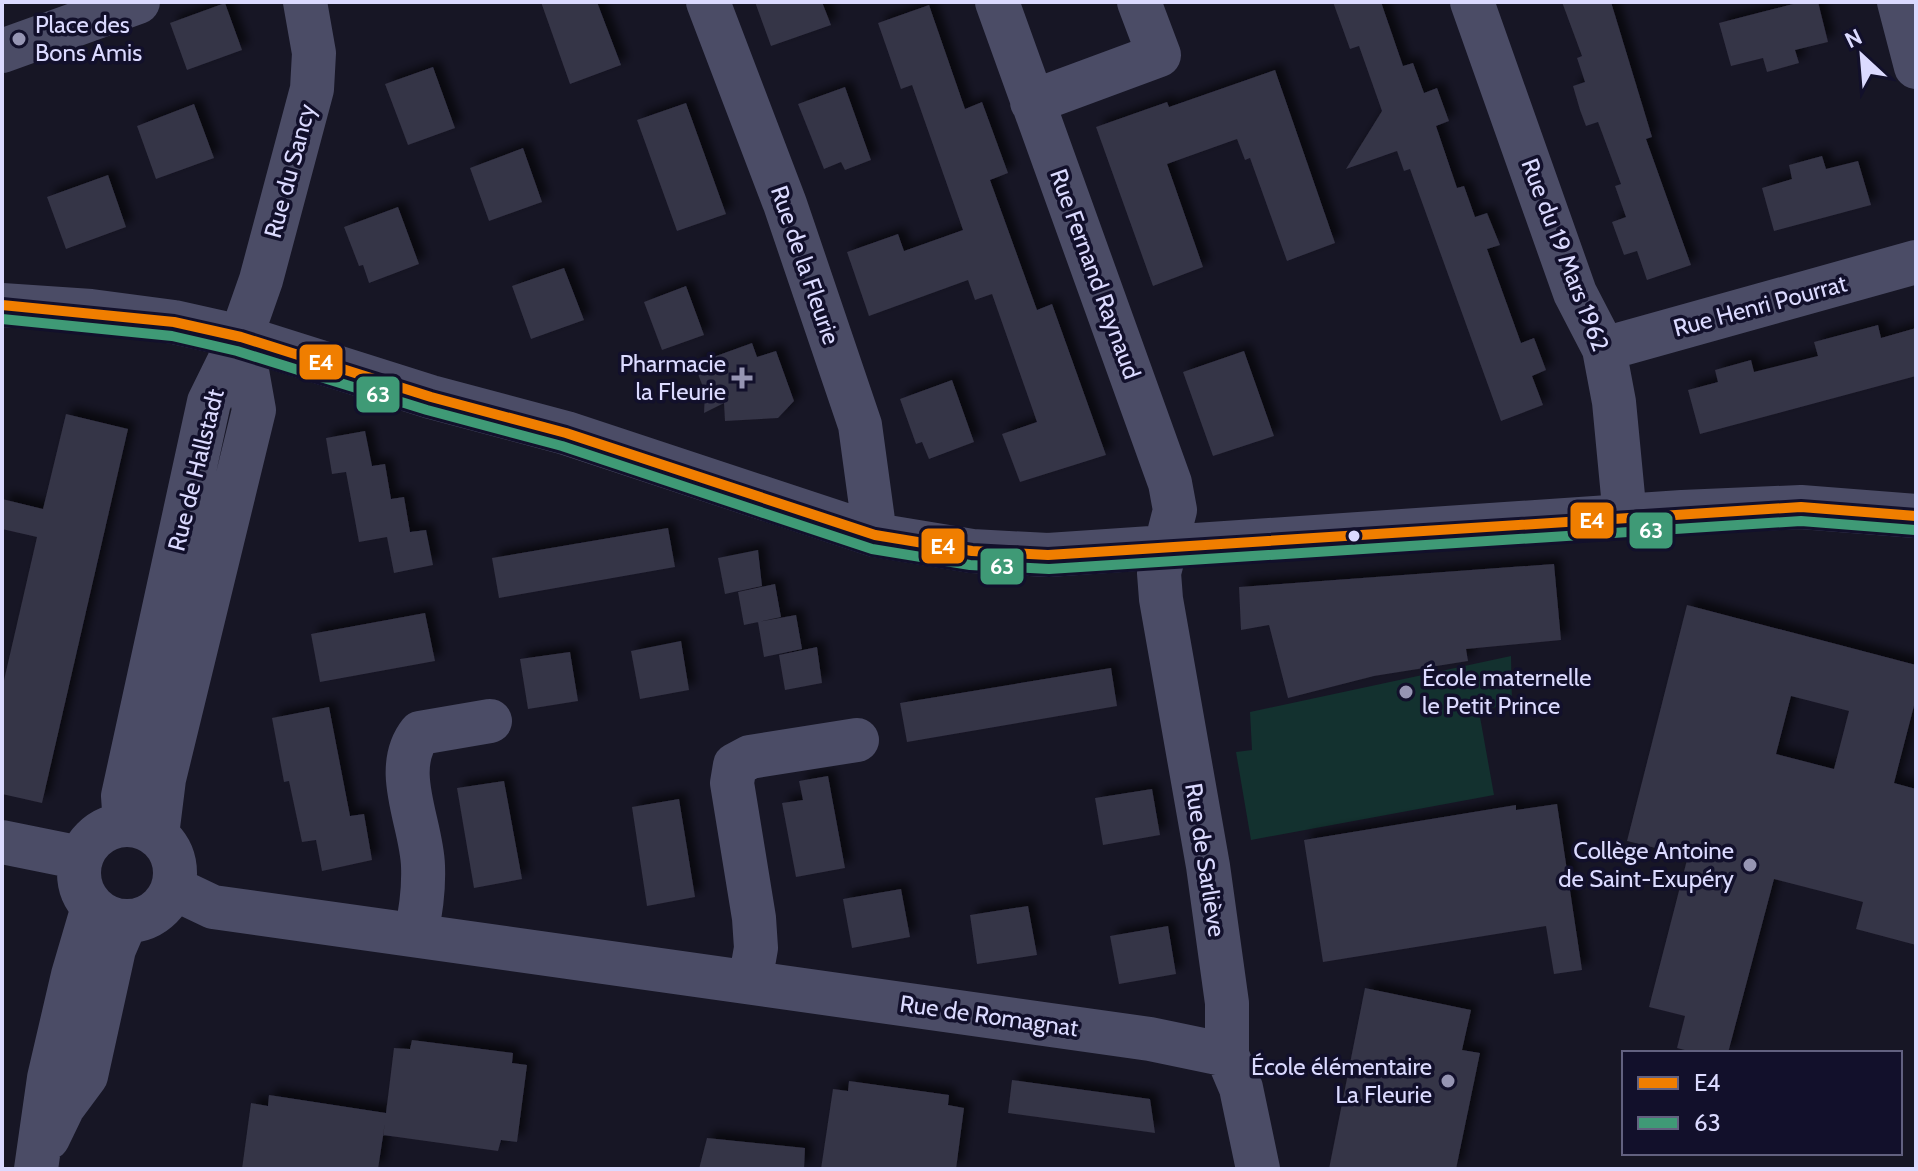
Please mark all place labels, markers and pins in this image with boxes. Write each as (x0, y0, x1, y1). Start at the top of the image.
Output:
place label: Place des Bons Amis (35, 10, 142, 67)
marker: Place des Bons Amis (10, 30, 28, 48)
place label: Pharmacie la Fleurie (619, 349, 726, 406)
marker: Pharmacie la Fleurie (733, 369, 751, 387)
unlabelled marker (1346, 528, 1362, 544)
place label: École maternelle le Petit Prince (1422, 663, 1591, 720)
marker: École maternelle le Petit Prince (1397, 683, 1415, 701)
place label: Collège Antoine de Saint-Exupéry (1558, 836, 1734, 893)
marker: Collège Antoine de Saint-Exupéry (1741, 856, 1759, 874)
place label: École élémentaire La Fleurie (1251, 1052, 1432, 1109)
marker: École élémentaire La Fleurie (1439, 1072, 1457, 1090)

